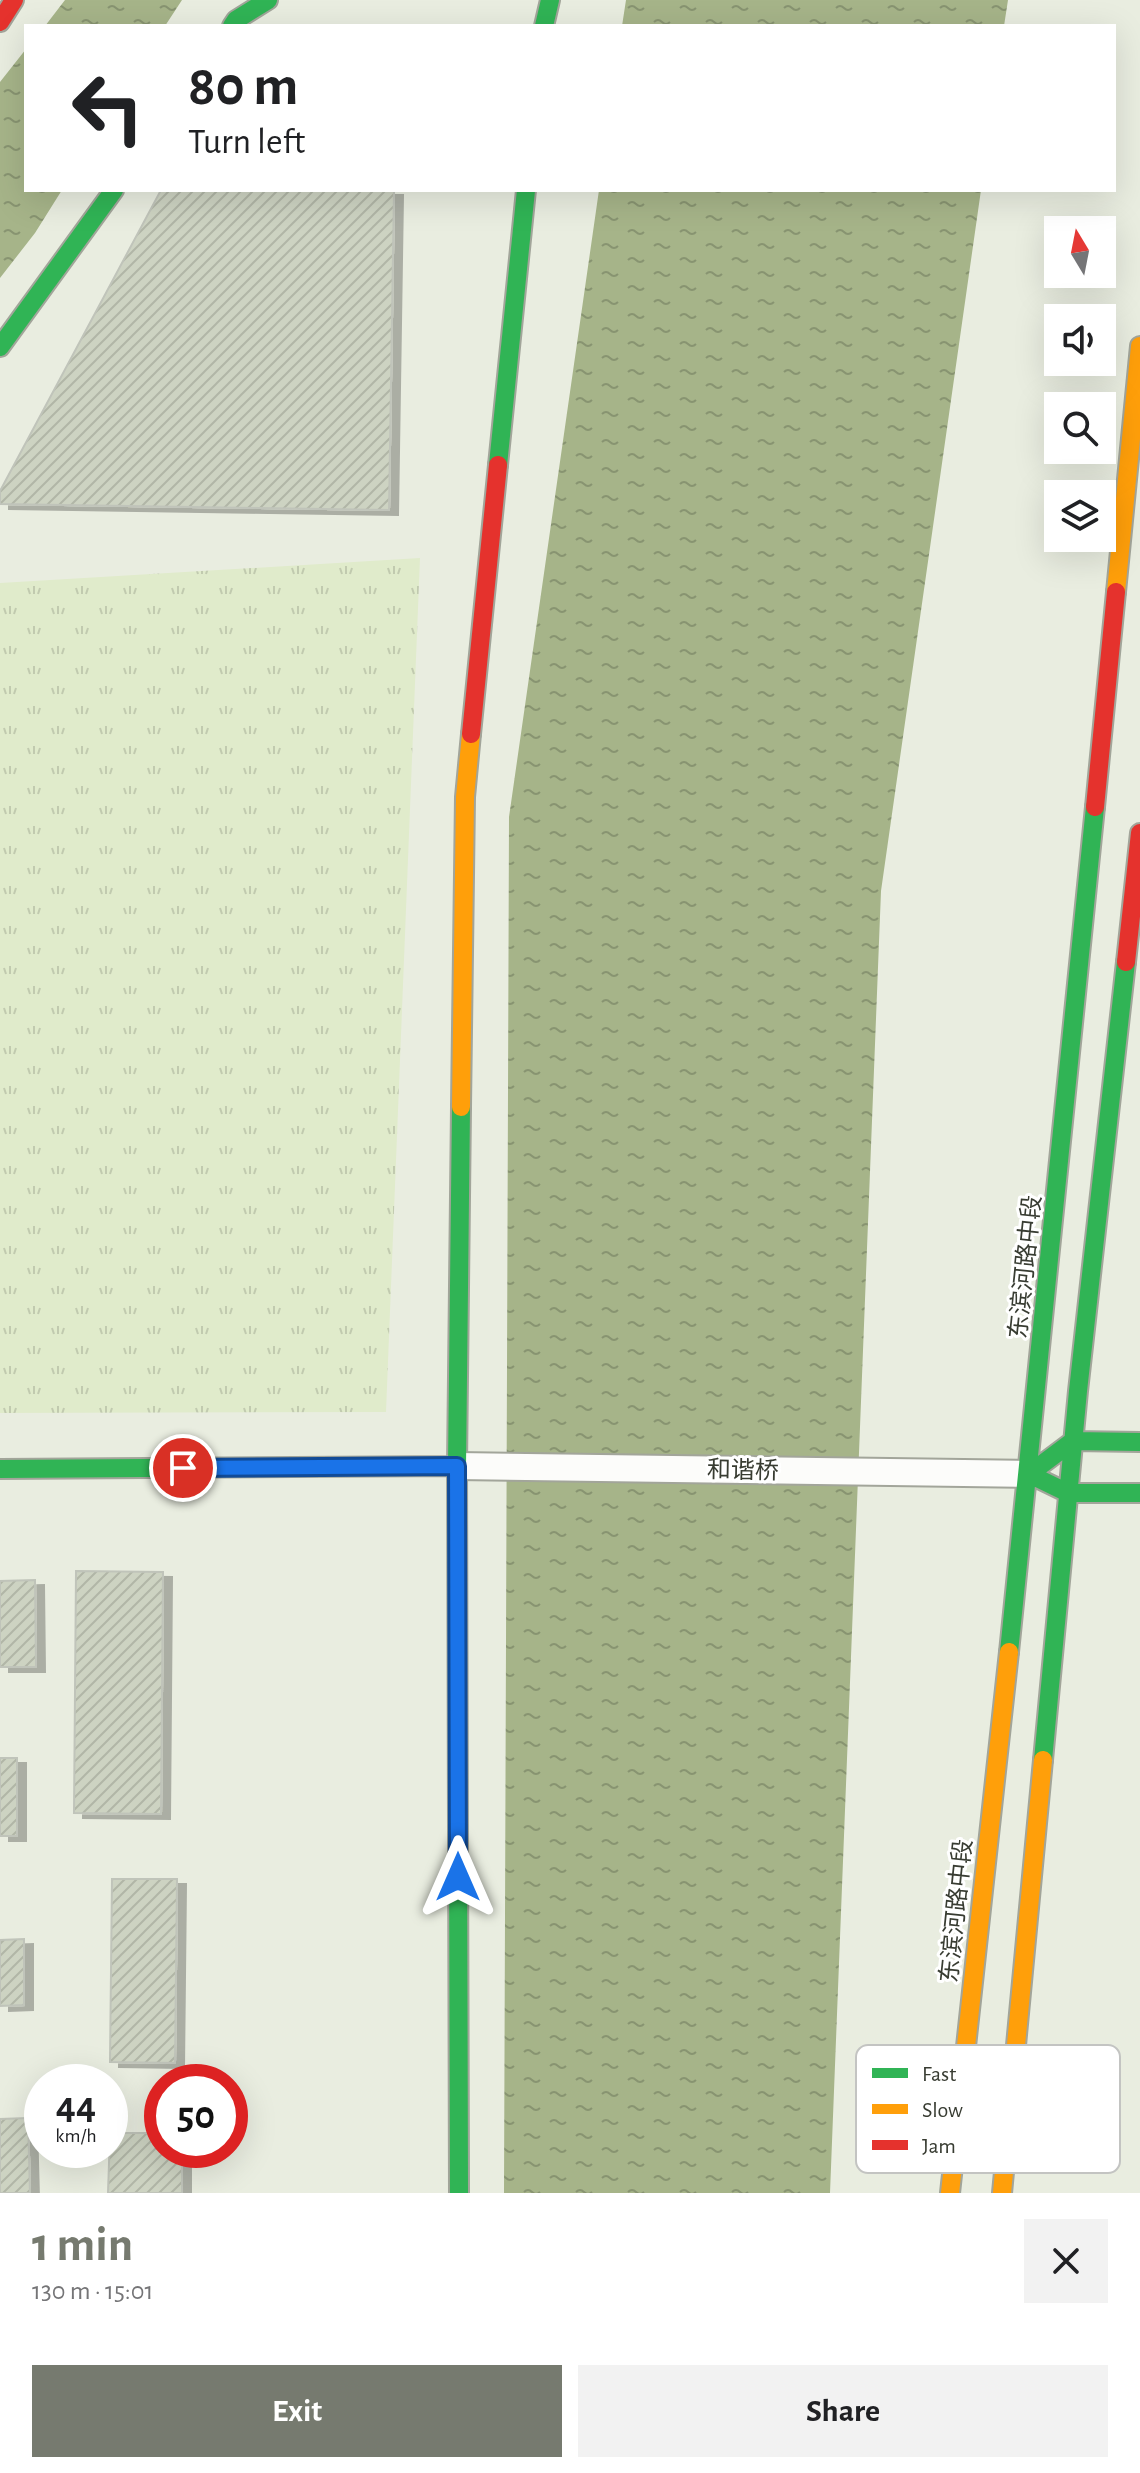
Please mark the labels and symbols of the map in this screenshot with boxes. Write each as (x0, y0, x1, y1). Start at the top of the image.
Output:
north arrow (1044, 216, 1116, 288)
street label: 东滨河路中段 (1005, 1194, 1045, 1340)
pin (149, 1434, 217, 1502)
street label: 和谐桥 (707, 1456, 779, 1484)
position arrow (416, 1835, 500, 1919)
street label: 东滨河路中段 (936, 1838, 976, 1984)
legend (856, 2045, 1120, 2173)
text: Fast (922, 2063, 956, 2085)
speed limit sign: 50 (144, 2064, 248, 2168)
text: Slow (922, 2099, 963, 2121)
text: Jam (922, 2135, 956, 2157)

